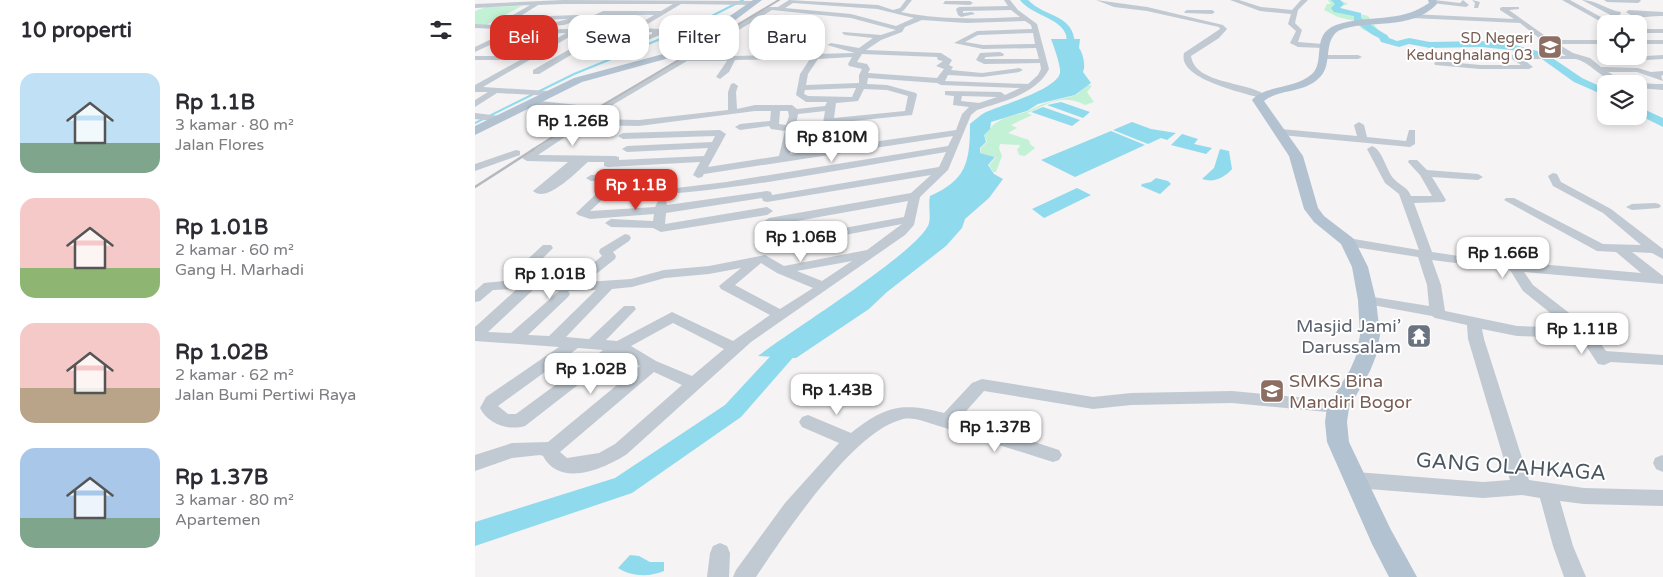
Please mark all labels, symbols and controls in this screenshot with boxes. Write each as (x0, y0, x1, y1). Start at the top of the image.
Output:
chip: Beli (490, 15, 558, 60)
chip: Sewa (568, 15, 649, 60)
chip: Filter (659, 15, 739, 60)
chip: Baru (749, 15, 825, 60)
map controls (1597, 15, 1647, 125)
button: locate (1597, 15, 1647, 65)
icon: filters (427, 16, 455, 44)
text: 10 properti (20, 18, 132, 43)
place label: SD Negeri Kedunghalang 03 (1406, 29, 1533, 64)
school or university icon: SD Negeri Kedunghalang 03 (1537, 34, 1563, 60)
button: layers (1597, 75, 1647, 125)
text: Rp 1.1B (175, 90, 255, 115)
icon: home (60, 93, 120, 153)
pin: Rp 1.26B (521, 104, 625, 147)
text: Rp 1.26B (537, 111, 609, 131)
text: 3 kamar · 80 m² (175, 115, 294, 135)
pin: Rp 810M (786, 120, 878, 163)
text: Rp 810M (796, 127, 868, 147)
text: Jalan Flores (175, 135, 264, 155)
pin: Rp 1.1B (590, 168, 682, 211)
text: Rp 1.1B (606, 175, 667, 195)
text: Rp 1.01B (175, 215, 268, 240)
icon: home (60, 218, 120, 278)
pin: Rp 1.06B (749, 220, 853, 263)
text: Rp 1.06B (765, 227, 837, 247)
pin: Rp 1.66B (1451, 236, 1555, 279)
text: 2 kamar · 60 m² (175, 240, 294, 260)
text: Rp 1.66B (1467, 243, 1539, 263)
pin: Rp 1.01B (498, 258, 602, 300)
text: Gang H. Marhadi (175, 260, 304, 280)
text: Rp 1.01B (514, 264, 586, 284)
pin: Rp 1.11B (1530, 312, 1634, 355)
place label: Masjid Jami’ Darussalam (1296, 315, 1401, 358)
text: Rp 1.11B (1546, 319, 1618, 339)
temple icon: Masjid Jami’ Darussalam (1406, 323, 1432, 349)
text: Rp 1.02B (175, 340, 268, 365)
icon: home (60, 343, 120, 403)
pin: Rp 1.02B (539, 352, 643, 395)
text: Rp 1.02B (555, 359, 627, 379)
text: 2 kamar · 62 m² (175, 365, 294, 385)
place label: SMKS Bina Mandiri Bogor (1289, 370, 1412, 413)
pin: Rp 1.43B (785, 374, 889, 416)
school or university icon: SMKS Bina Mandiri Bogor (1259, 378, 1285, 404)
text: Rp 1.43B (802, 380, 872, 400)
text: Jalan Bumi Pertiwi Raya (175, 385, 356, 405)
pin: Rp 1.37B (943, 410, 1047, 453)
text: Rp 1.37B (959, 417, 1031, 437)
street label: GANG OLAHKAGA (1415, 448, 1607, 486)
text: Rp 1.37B (175, 465, 268, 490)
icon: home (60, 468, 120, 528)
text: 3 kamar · 80 m² (175, 490, 294, 510)
text: Apartemen (175, 510, 261, 530)

